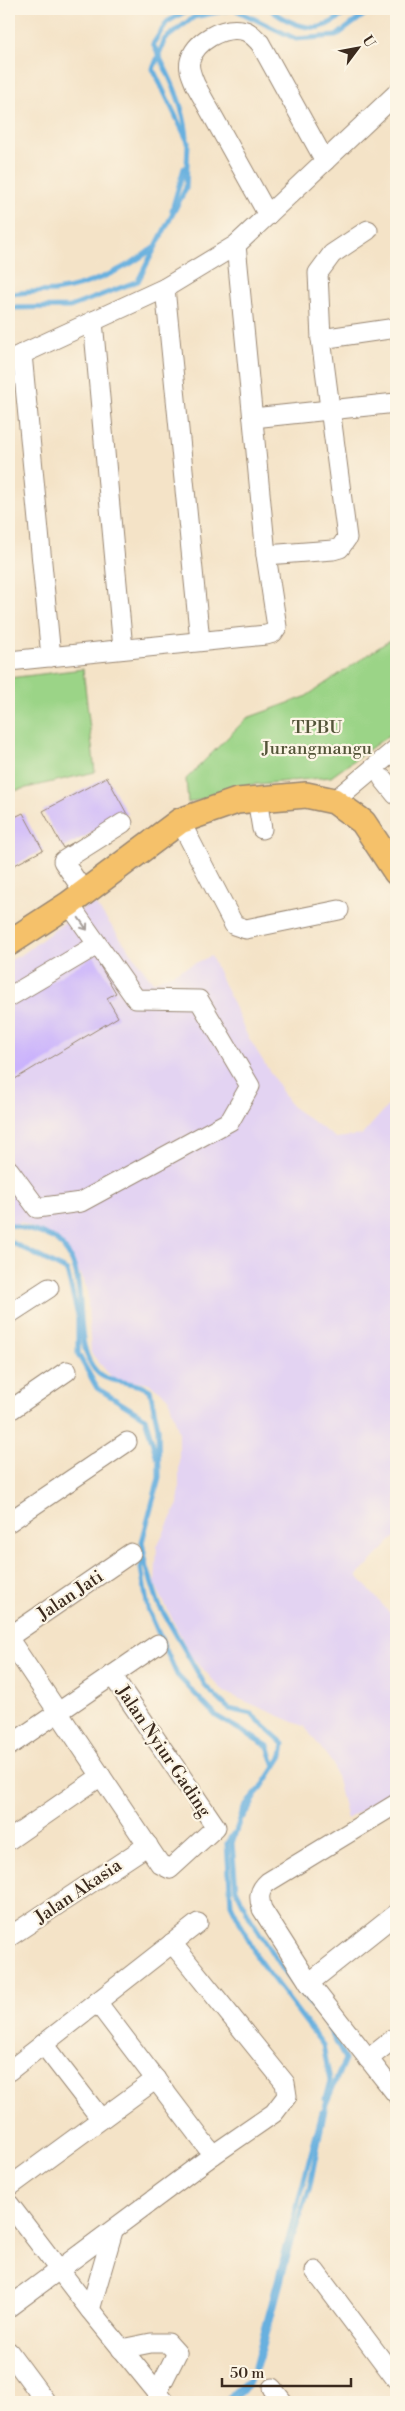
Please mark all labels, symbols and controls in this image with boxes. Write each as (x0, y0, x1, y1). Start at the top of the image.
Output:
north arrow (332, 22, 382, 72)
text: U (358, 32, 379, 51)
park label: TPBU Jurangmangu (261, 716, 373, 760)
one-way arrow (78, 917, 88, 931)
street label: Jalan Jati (32, 1565, 108, 1626)
street label: Jalan Nyiur Gading (110, 1680, 217, 1822)
street label: Jalan Akasia (30, 1853, 127, 1929)
scale bar (222, 2356, 351, 2388)
text: 50 m (230, 2364, 264, 2383)

